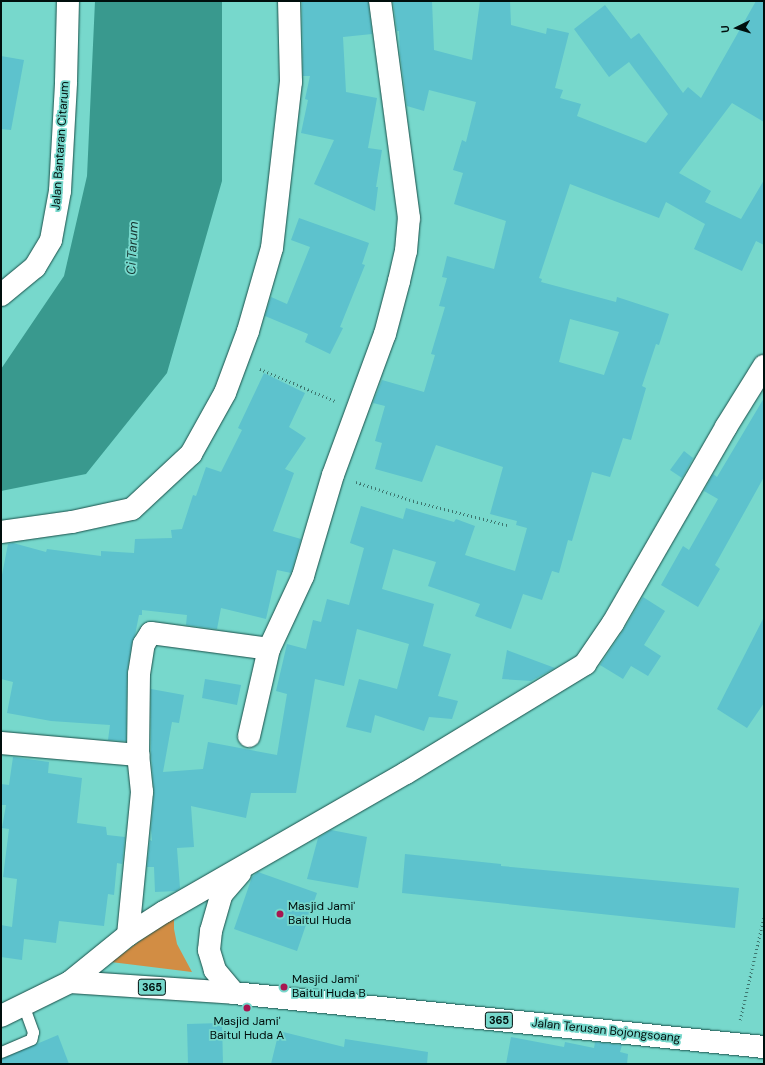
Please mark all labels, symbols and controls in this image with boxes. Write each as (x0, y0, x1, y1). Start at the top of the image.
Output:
north arrow (717, 8, 757, 48)
text: U (718, 25, 732, 33)
street label: Jalan Bantaran Citarum (49, 81, 73, 211)
water label: Ci Tarum (124, 221, 142, 275)
place label: Masjid Jami' Baitul Huda (288, 900, 355, 928)
marker: Masjid Jami' Baitul Huda (275, 909, 285, 919)
place label: Masjid Jami' Baitul Huda B (292, 973, 366, 1001)
road number: 365 (137, 978, 167, 996)
marker: Masjid Jami' Baitul Huda B (279, 982, 289, 992)
marker: Masjid Jami' Baitul Huda A (242, 1003, 252, 1013)
road number: 365 (484, 1011, 514, 1029)
place label: Masjid Jami' Baitul Huda A (210, 1015, 284, 1043)
street label: Jalan Terusan Bojongsoang (531, 1016, 681, 1046)

